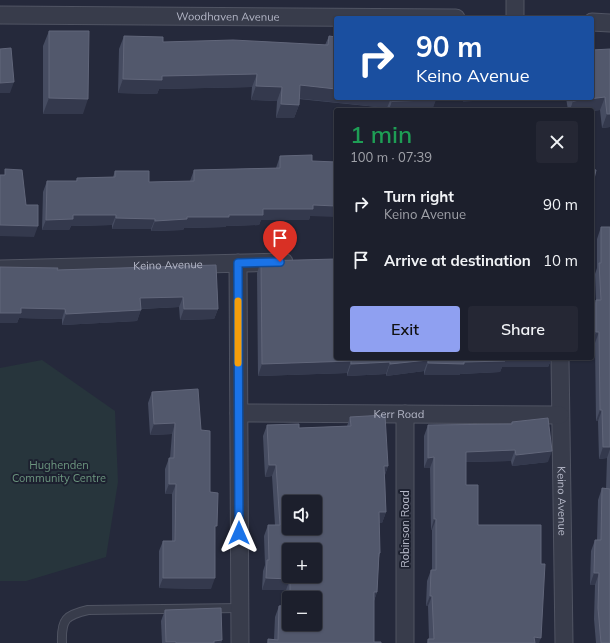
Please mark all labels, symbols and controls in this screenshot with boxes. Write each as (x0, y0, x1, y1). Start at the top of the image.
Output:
street label: Woodhaven Avenue (176, 9, 280, 24)
text: 90 m (416, 29, 482, 64)
icon: right (350, 32, 402, 84)
text: Keino Avenue (416, 64, 530, 87)
text: 1 min (350, 119, 412, 149)
button: close (536, 121, 578, 163)
text: 100 m · 07:39 (350, 149, 432, 165)
text: Turn right (384, 187, 454, 206)
icon: right (350, 193, 372, 215)
text: 90 m (543, 195, 578, 214)
text: Keino Avenue (384, 206, 466, 222)
pin (263, 221, 297, 262)
icon: arrive (269, 227, 291, 249)
icon: arrive (350, 249, 372, 271)
text: Arrive at destination (384, 251, 531, 270)
text: 10 m (543, 251, 578, 270)
street label: Keino Avenue (133, 257, 203, 273)
button: Exit (350, 306, 460, 352)
button: Share (468, 306, 578, 352)
street label: Kerr Road (374, 407, 424, 421)
park label: Hughenden Community Centre (12, 458, 106, 485)
street label: Keino Avenue (555, 466, 569, 536)
street label: Robinson Road (398, 490, 412, 568)
map controls (282, 495, 322, 631)
button: sound (282, 495, 322, 535)
position arrow (218, 512, 260, 554)
button: + (282, 543, 322, 583)
button: − (282, 591, 322, 631)

